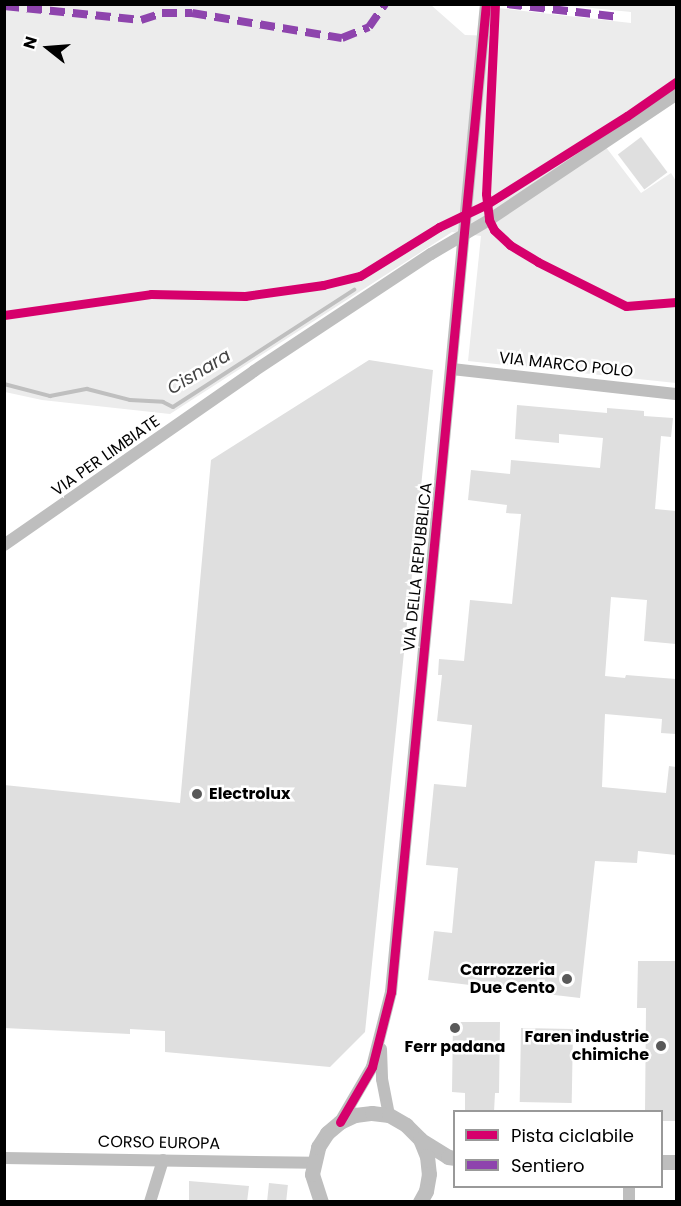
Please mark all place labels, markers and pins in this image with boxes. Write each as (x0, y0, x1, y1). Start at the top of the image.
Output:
place label: Electrolux (209, 784, 290, 804)
marker: Electrolux (190, 787, 204, 801)
place label: Carrozzeria Due Cento (460, 960, 555, 998)
marker: Carrozzeria Due Cento (560, 972, 574, 986)
marker: Ferr padana (448, 1021, 462, 1035)
place label: Faren industrie chimiche (525, 1027, 649, 1065)
place label: Ferr padana (405, 1037, 505, 1057)
marker: Faren industrie chimiche (654, 1039, 668, 1053)

